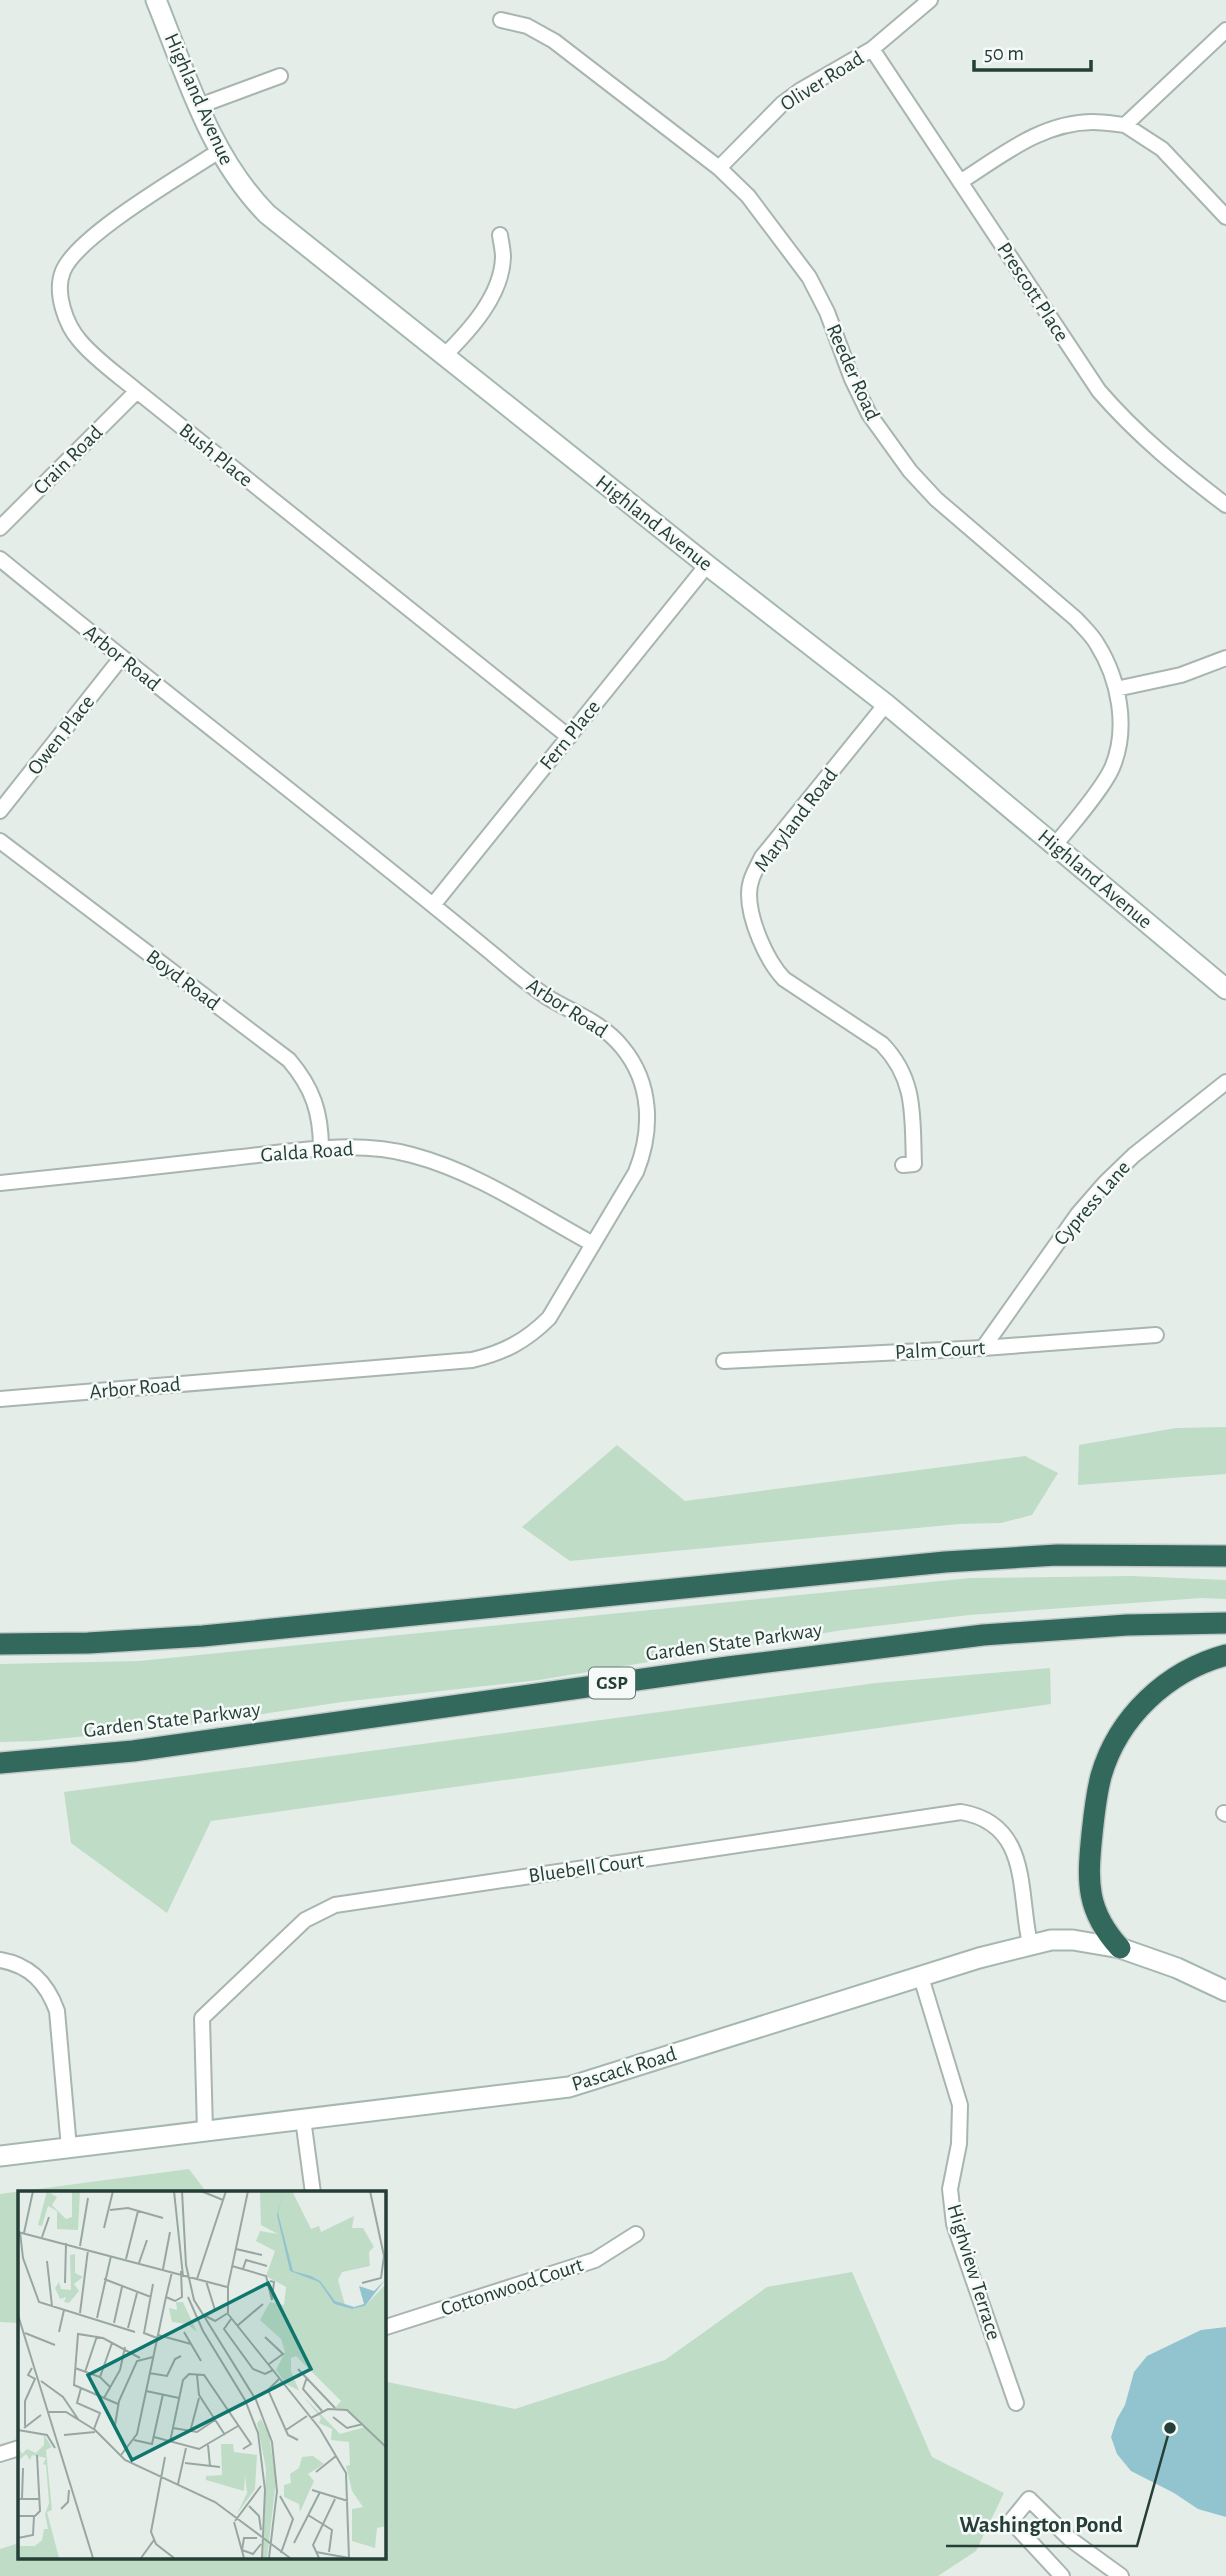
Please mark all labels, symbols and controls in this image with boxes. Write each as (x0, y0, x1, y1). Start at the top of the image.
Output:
scale bar (974, 28, 1091, 72)
street label: Highland Avenue (161, 30, 237, 168)
text: 50 m (984, 43, 1024, 64)
street label: Oliver Road (777, 47, 867, 115)
street label: Prescott Place (993, 239, 1073, 345)
street label: Reeder Road (822, 321, 884, 423)
street label: Bush Place (175, 419, 257, 491)
street label: Crain Road (29, 421, 107, 499)
street label: Highland Avenue (592, 471, 716, 575)
street label: Arbor Road (80, 621, 164, 695)
street label: Owen Place (24, 691, 98, 779)
street label: Fern Place (536, 696, 604, 774)
street label: Maryland Road (750, 764, 842, 876)
street label: Highland Avenue (1034, 825, 1156, 933)
street label: Boyd Road (142, 946, 224, 1014)
street label: Arbor Road (523, 974, 611, 1042)
street label: Galda Road (260, 1138, 354, 1166)
street label: Cypress Lane (1050, 1157, 1134, 1249)
street label: Palm Court (894, 1337, 986, 1363)
street label: Arbor Road (88, 1374, 182, 1402)
street label: Garden State Parkway (644, 1619, 824, 1665)
road number: GSP (589, 1667, 635, 1698)
street label: Garden State Parkway (82, 1699, 262, 1741)
street label: Bluebell Court (527, 1849, 645, 1886)
street label: Pascack Road (569, 2043, 679, 2095)
inset map (18, 2191, 385, 2558)
street label: Highview Terrace (943, 2202, 1005, 2342)
street label: Cottonwood Court (438, 2254, 586, 2320)
callout: Washington Pond (946, 2502, 1137, 2546)
text: Washington Pond (959, 2514, 1123, 2537)

